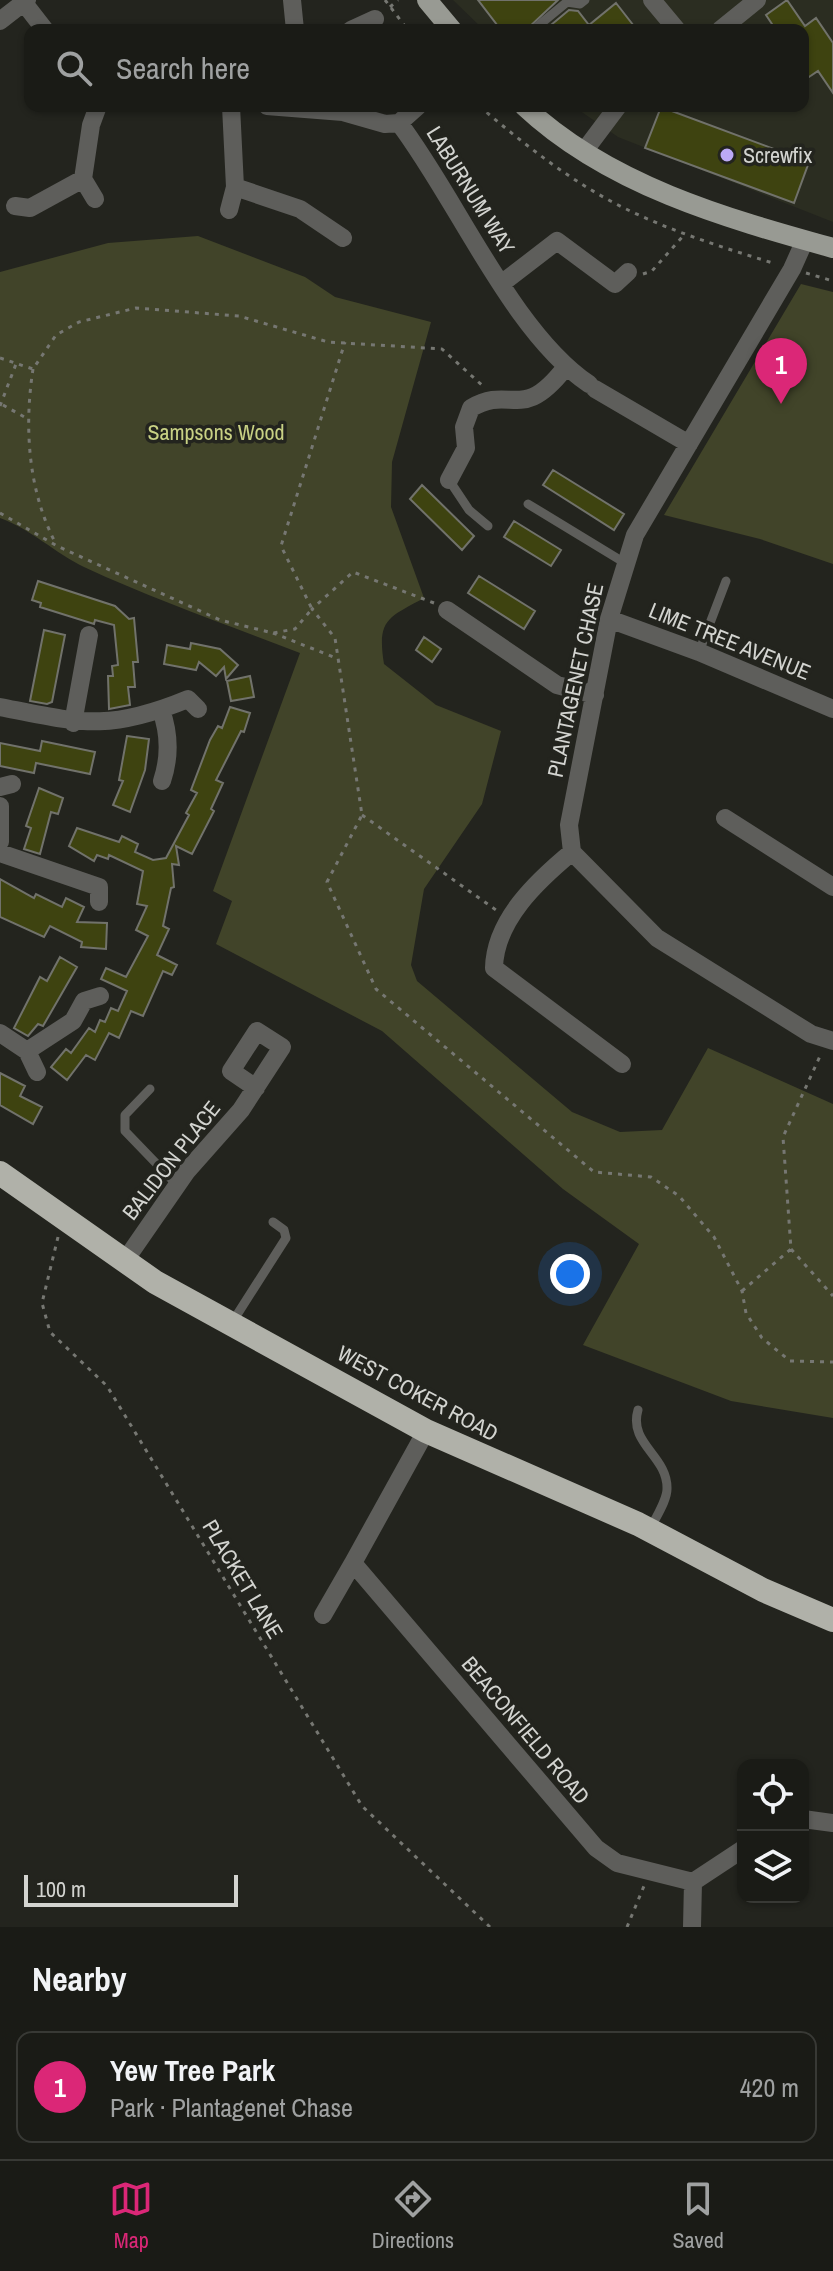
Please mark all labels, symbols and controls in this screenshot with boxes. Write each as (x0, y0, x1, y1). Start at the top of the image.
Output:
search box (24, 24, 809, 112)
icon: search (52, 46, 96, 90)
text: Search here (116, 48, 250, 88)
street label: LABURNUM WAY (420, 120, 522, 260)
place label: Screwfix (743, 140, 812, 170)
marker: Screwfix (718, 146, 736, 164)
pin: 1 (755, 338, 807, 404)
park label: Sampsons Wood (147, 417, 285, 447)
street label: PLANTAGENET CHASE (540, 580, 610, 780)
street label: LIME TREE AVENUE (645, 595, 815, 687)
street label: BALIDON PLACE (115, 1094, 227, 1226)
your location (550, 1254, 590, 1294)
street label: WEST COKER ROAD (332, 1338, 504, 1448)
street label: PLACKET LANE (196, 1514, 290, 1644)
street label: BEACONFIELD ROAD (455, 1650, 597, 1810)
map controls (737, 1759, 809, 1903)
button: locate (737, 1759, 809, 1831)
button: layers (737, 1831, 809, 1903)
scale bar (24, 1871, 238, 1907)
text: 100 m (36, 1874, 86, 1904)
text: Nearby (32, 1956, 127, 2002)
text: Yew Tree Park (110, 2050, 275, 2090)
text: 1 (54, 2070, 66, 2105)
text: 420 m (740, 2070, 799, 2105)
text: Park · Plantagenet Chase (110, 2090, 353, 2125)
tab: Map (109, 2177, 153, 2255)
tab: Directions (372, 2177, 454, 2255)
tab: Saved (673, 2177, 724, 2255)

